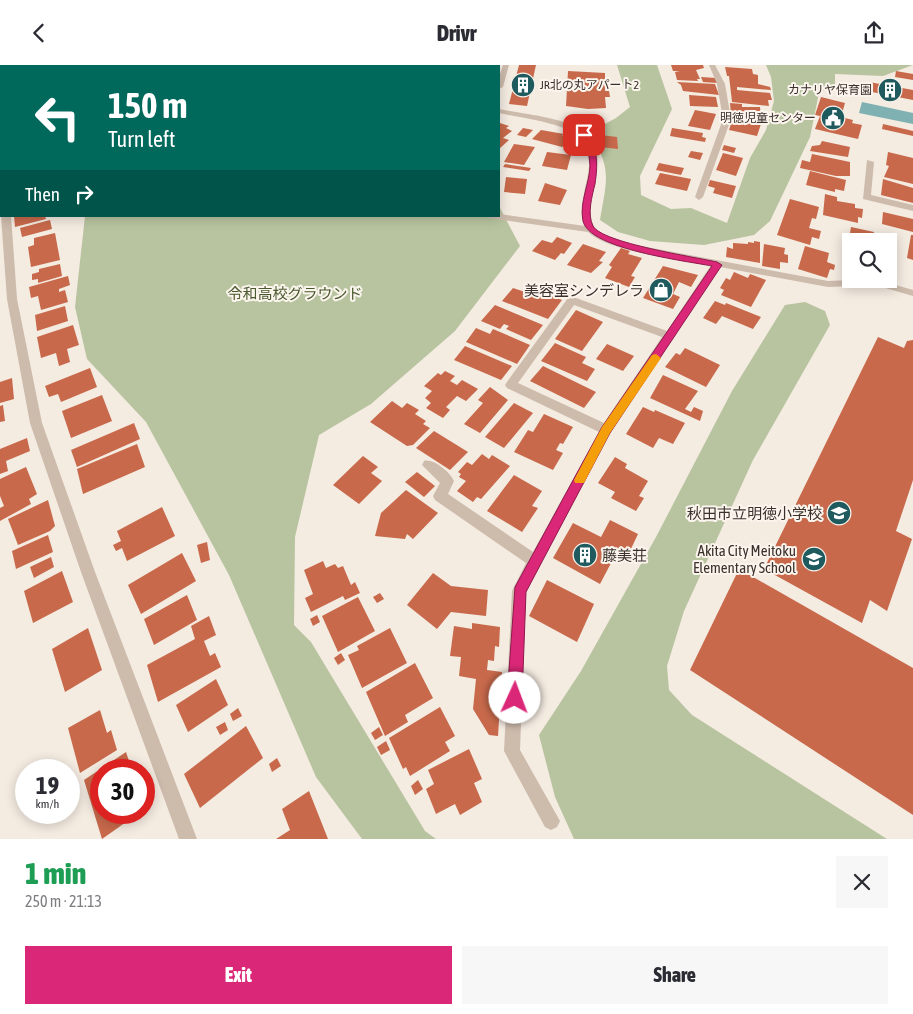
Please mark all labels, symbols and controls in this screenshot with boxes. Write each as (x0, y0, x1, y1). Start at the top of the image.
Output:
icon: back (25, 19, 53, 47)
icon: share (860, 19, 888, 47)
text: Drivr (437, 20, 476, 46)
building icon: JR北の丸アパート2 (510, 72, 536, 98)
building icon: カナリヤ保育園 (877, 77, 903, 103)
place label: JR北の丸アパート2 (540, 78, 639, 92)
place label: カナリヤ保育園 (788, 83, 872, 97)
icon: left (25, 85, 90, 150)
text: 150 m (108, 85, 187, 125)
public building icon: 明徳児童センター (820, 105, 846, 131)
place label: 明徳児童センター (720, 111, 816, 125)
pin (563, 114, 605, 156)
icon: arrive (570, 121, 598, 149)
text: Turn left (108, 126, 175, 152)
icon: right (70, 180, 98, 208)
text: Then (25, 183, 60, 205)
map controls (842, 233, 897, 288)
button: search (842, 233, 897, 288)
shop icon: 美容室シンデレラ (648, 277, 674, 303)
place label: 美容室シンデレラ (524, 282, 644, 299)
park label: 令和高校グラウンド (227, 285, 363, 302)
school or university icon: 秋田市立明徳小学校 (826, 500, 852, 526)
place label: 秋田市立明徳小学校 (687, 505, 822, 522)
building icon: 藤美荘 (572, 542, 598, 568)
place label: Akita City Meitoku Elementary School (693, 542, 796, 576)
school or university icon: Akita City Meitoku Elementary School (801, 546, 827, 572)
place label: 藤美荘 (602, 547, 647, 564)
position arrow (488, 671, 540, 723)
speed limit sign: 30 (90, 759, 155, 824)
text: 19 (36, 771, 59, 799)
text: km/h (36, 797, 59, 811)
text: 1 min (25, 856, 86, 890)
button: close (836, 856, 888, 908)
text: 250 m · 21:13 (25, 892, 102, 910)
button: Exit (25, 946, 452, 1004)
button: Share (462, 946, 888, 1004)

